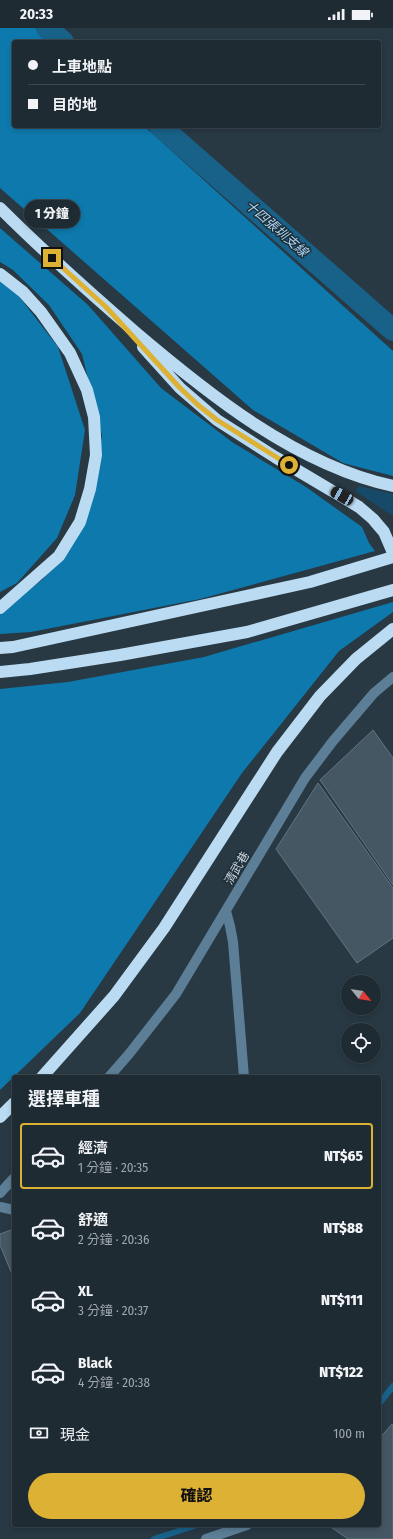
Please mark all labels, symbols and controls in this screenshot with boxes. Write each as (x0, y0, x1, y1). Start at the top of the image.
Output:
text: 20:33 (20, 5, 53, 23)
text: 上車地點 (52, 58, 112, 76)
text: 目的地 (52, 96, 97, 114)
water label: 十四張圳支線 (242, 197, 313, 261)
callout: 1 分鐘 (24, 200, 80, 228)
text: 1 分鐘 (35, 206, 69, 221)
route end (43, 249, 61, 267)
route start (280, 456, 298, 474)
car (329, 485, 355, 507)
street label: 清武巷 (222, 849, 252, 887)
north arrow (341, 975, 381, 1015)
map controls (341, 975, 381, 1063)
button: locate (341, 1023, 381, 1063)
text: 選擇車種 (28, 1088, 100, 1110)
icon: car (30, 1138, 66, 1174)
text: 經濟 (78, 1139, 108, 1157)
text: NT$65 (324, 1147, 363, 1165)
text: 1 分鐘 · 20:35 (78, 1160, 148, 1175)
icon: car (30, 1210, 66, 1246)
text: 舒適 (78, 1211, 108, 1229)
text: NT$88 (323, 1219, 363, 1237)
text: 2 分鐘 · 20:36 (78, 1232, 149, 1247)
icon: car (30, 1282, 66, 1318)
text: XL (78, 1282, 93, 1300)
text: NT$111 (321, 1291, 363, 1309)
text: 3 分鐘 · 20:37 (78, 1303, 148, 1318)
icon: car (30, 1354, 66, 1390)
text: Black (78, 1354, 112, 1372)
text: NT$122 (319, 1363, 363, 1381)
text: 4 分鐘 · 20:38 (78, 1375, 150, 1390)
icon: cash (28, 1422, 50, 1444)
text: 現金 (60, 1426, 90, 1444)
text: 100 m (333, 1426, 365, 1441)
button: 確認 (28, 1473, 365, 1519)

